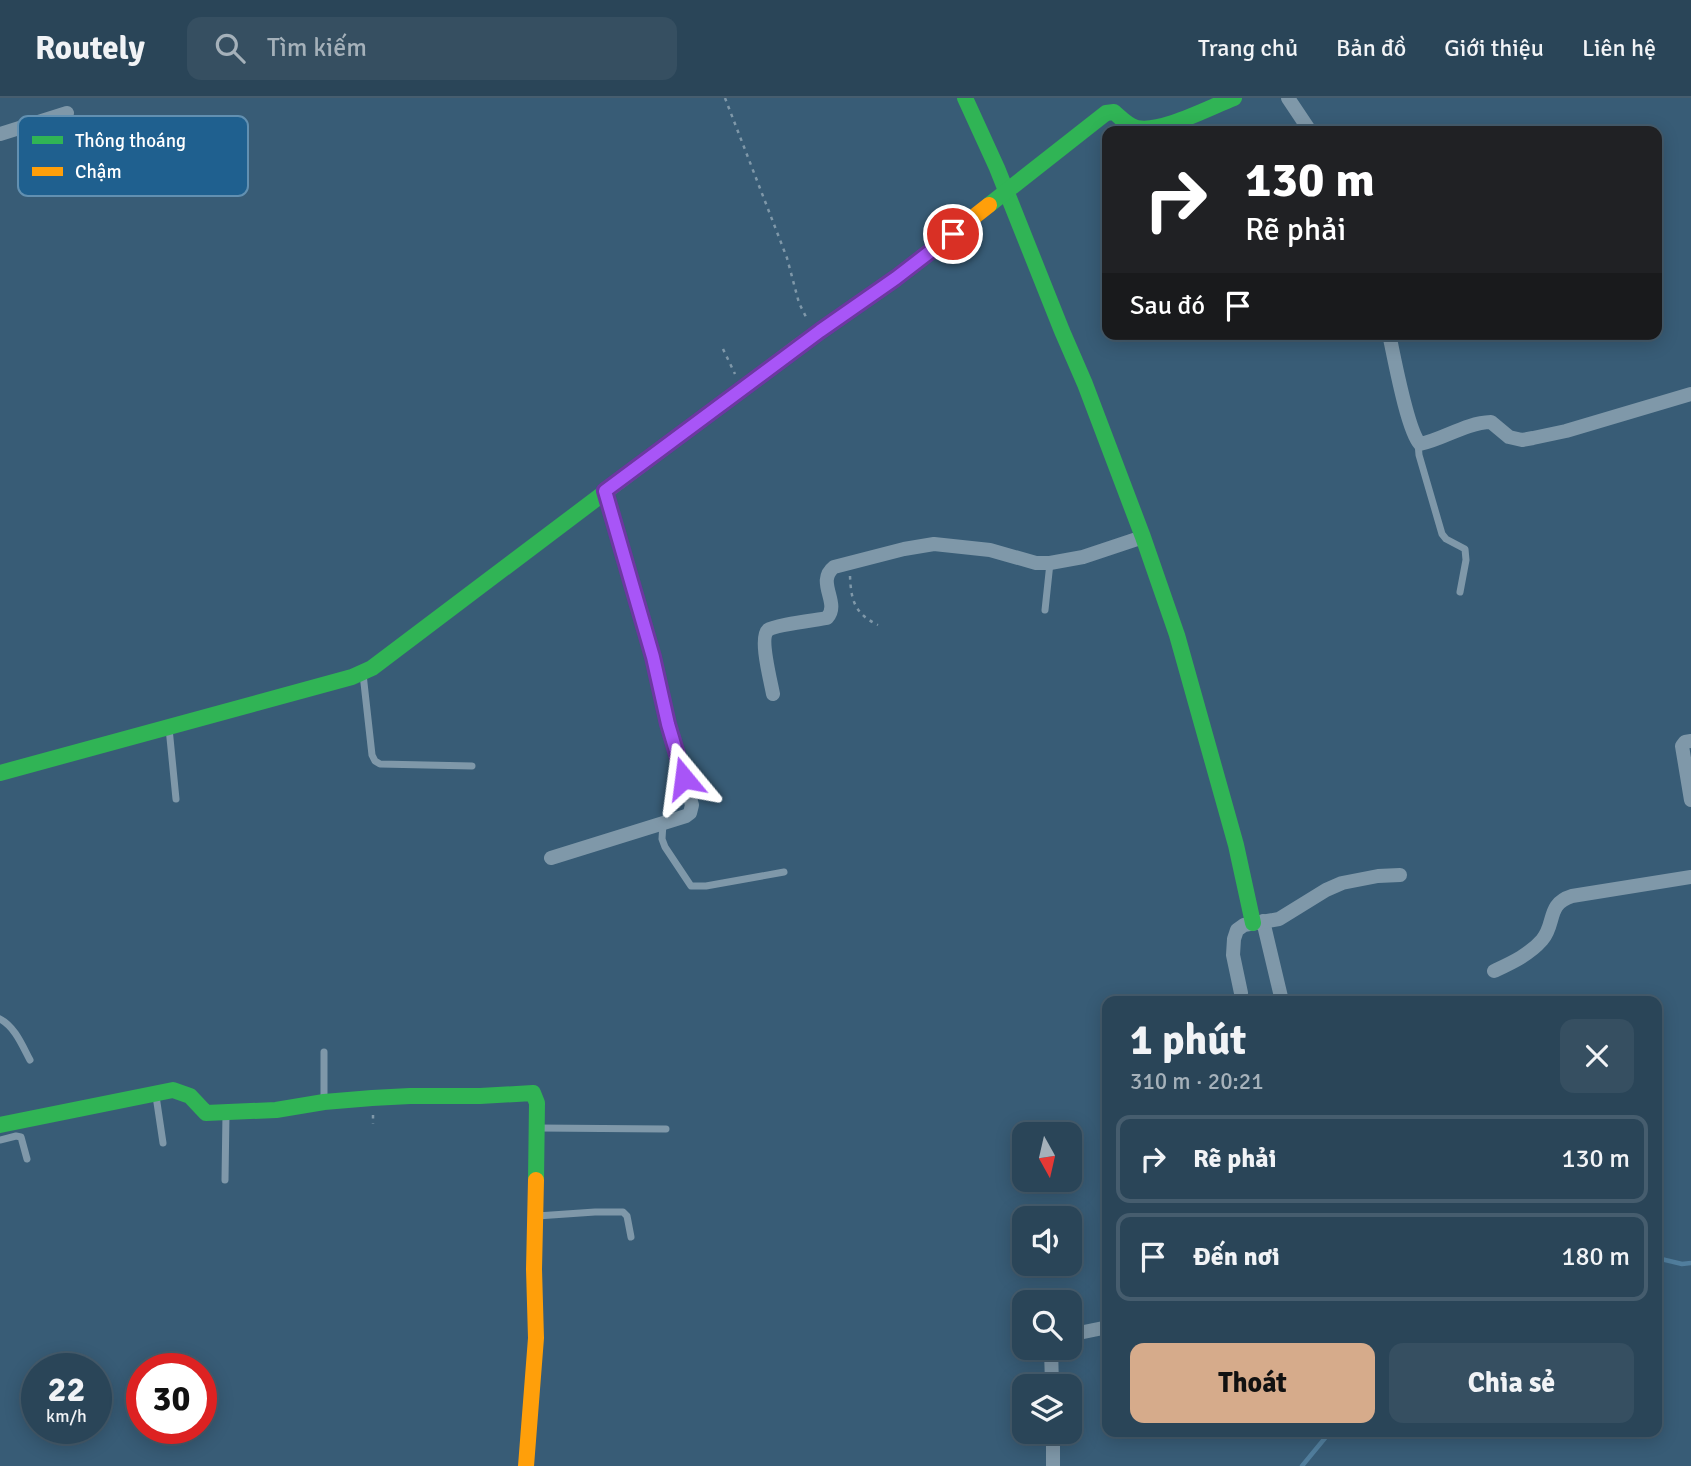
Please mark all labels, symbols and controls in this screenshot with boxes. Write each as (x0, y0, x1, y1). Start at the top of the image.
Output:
search box (187, 17, 677, 80)
text: Routely (35, 28, 145, 69)
icon: search (211, 29, 249, 67)
text: Tìm kiếm (267, 32, 367, 64)
text: Trang chủ (1198, 33, 1298, 63)
text: Bản đồ (1336, 33, 1406, 63)
text: Giới thiệu (1444, 33, 1544, 63)
text: Liên hệ (1582, 33, 1656, 63)
legend (18, 116, 248, 196)
text: Thông thoáng (75, 129, 186, 153)
text: 130 m (1245, 150, 1375, 210)
icon: right (1130, 154, 1221, 245)
text: Chậm (75, 160, 122, 184)
pin (923, 204, 983, 264)
text: Rẽ phải (1245, 210, 1346, 249)
icon: arrive (934, 215, 972, 253)
icon: arrive (1219, 287, 1257, 325)
text: Sau đó (1130, 290, 1205, 322)
position arrow (647, 741, 721, 815)
text: 1 phút (1130, 1015, 1246, 1066)
button: close (1560, 1019, 1634, 1093)
text: 310 m · 20:21 (1130, 1067, 1264, 1096)
north arrow (1012, 1122, 1082, 1192)
map controls (1012, 1122, 1082, 1444)
icon: right (1134, 1140, 1172, 1178)
text: Rẽ phải (1193, 1143, 1277, 1175)
text: 130 m (1561, 1143, 1630, 1175)
button: sound (1012, 1206, 1082, 1276)
icon: arrive (1134, 1238, 1172, 1276)
text: Đến nơi (1193, 1241, 1280, 1273)
text: 180 m (1561, 1241, 1630, 1273)
button: search (1012, 1290, 1082, 1360)
button: Thoát (1130, 1343, 1375, 1423)
button: Chia sẻ (1389, 1343, 1634, 1423)
speed limit sign: 30 (126, 1353, 217, 1444)
text: 22 (48, 1368, 85, 1411)
button: layers (1012, 1374, 1082, 1444)
text: km/h (46, 1405, 87, 1427)

